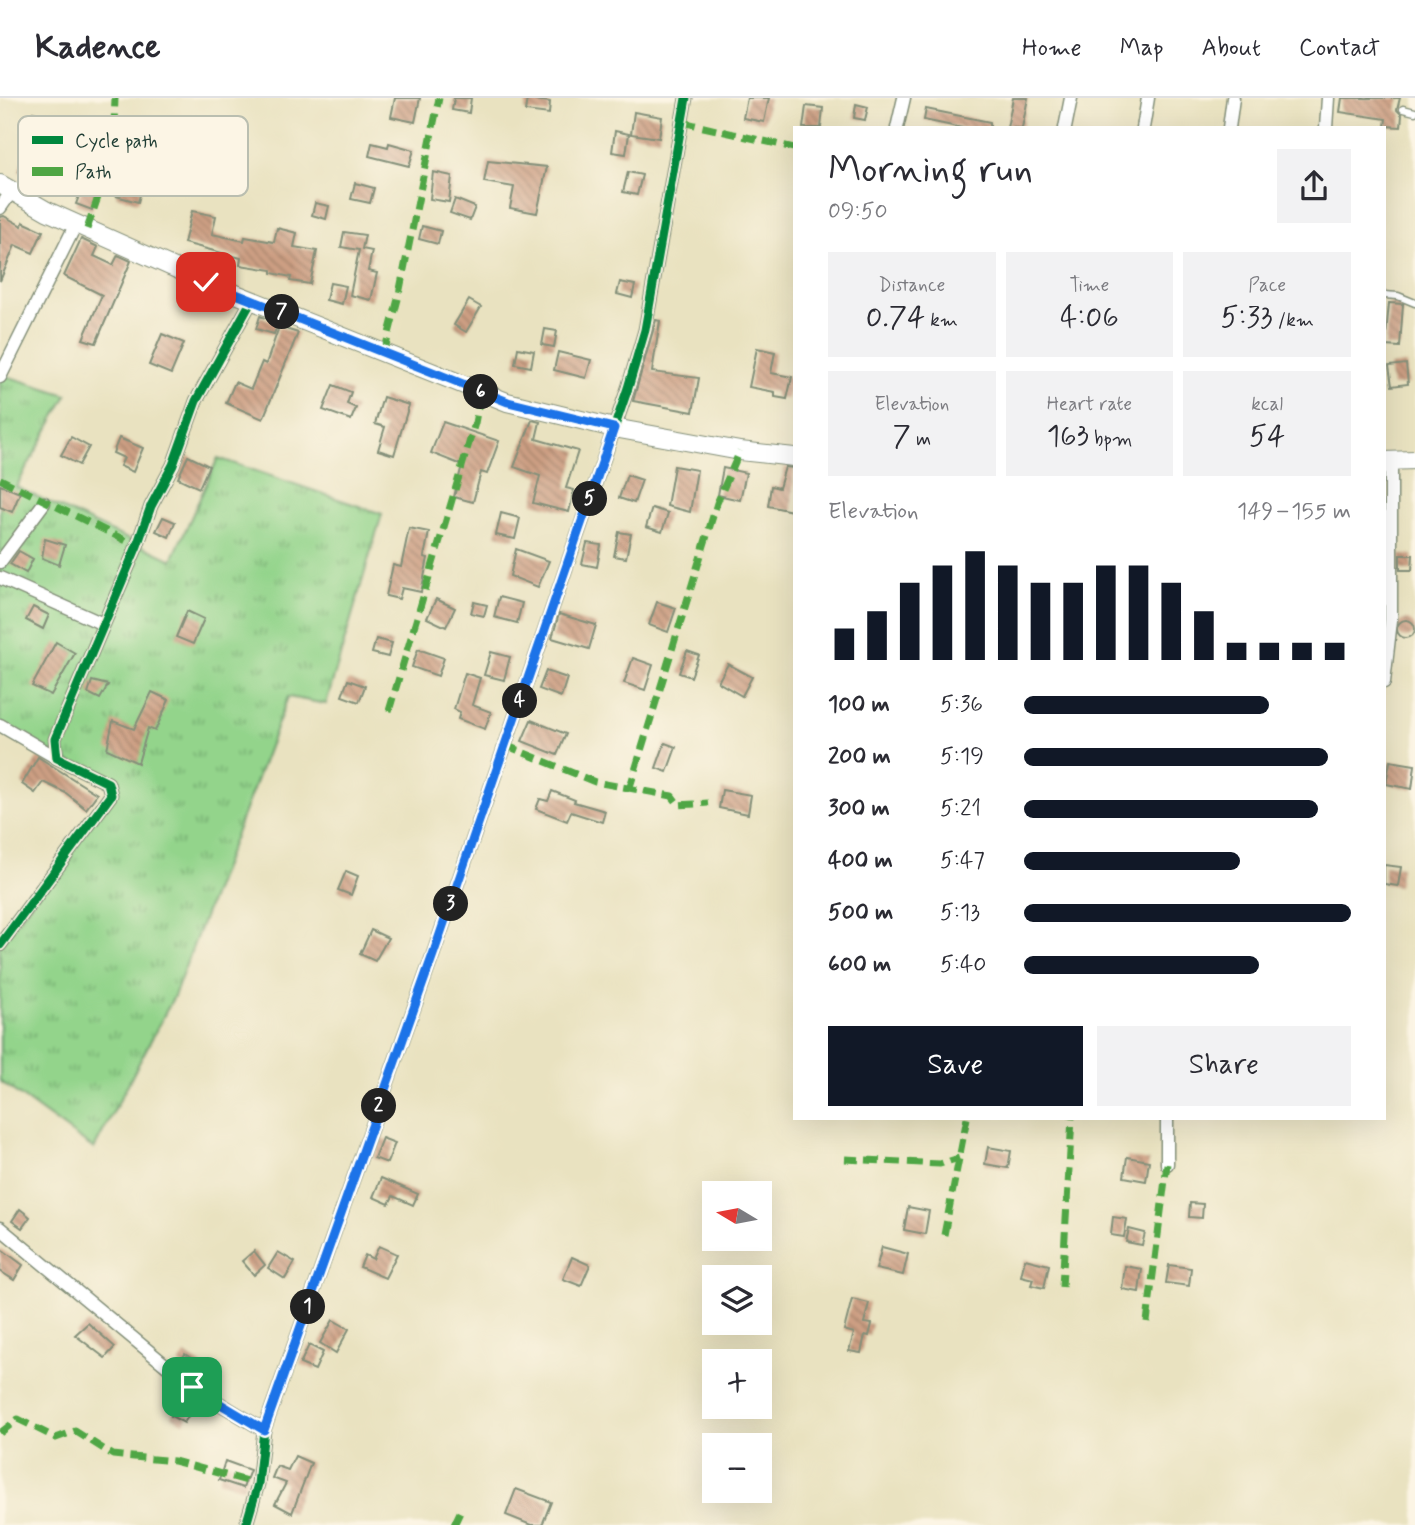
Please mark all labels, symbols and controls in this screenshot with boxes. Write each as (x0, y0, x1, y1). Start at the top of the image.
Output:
text: Kadence (35, 26, 161, 70)
text: Home (1022, 33, 1082, 64)
text: Map (1120, 33, 1164, 64)
text: About (1202, 33, 1261, 64)
text: Contact (1299, 33, 1380, 64)
legend (18, 116, 248, 196)
text: Cycle path (75, 129, 158, 154)
text: Morning run (828, 146, 1033, 195)
button: share (1277, 149, 1351, 223)
text: Path (75, 160, 112, 185)
text: 09:50 (828, 197, 888, 227)
pin (176, 252, 236, 312)
icon: check (187, 263, 225, 301)
text: Distance (878, 273, 945, 298)
text: Time (1070, 273, 1109, 298)
text: Pace (1248, 273, 1286, 298)
pin: 7 (264, 294, 300, 330)
text: 0.74 (866, 298, 925, 337)
text: 4:06 (1060, 298, 1119, 337)
text: 5:33 (1220, 298, 1273, 337)
text: 7 (276, 299, 287, 324)
text: km (925, 308, 958, 333)
text: /km (1273, 308, 1314, 333)
pin: 6 (463, 374, 498, 410)
text: 6 (476, 379, 485, 404)
text: Elevation (874, 392, 949, 417)
text: Heart rate (1047, 392, 1132, 417)
text: kcal (1251, 392, 1283, 417)
text: 7 (893, 417, 911, 456)
text: 163 (1047, 417, 1089, 456)
text: 54 (1249, 417, 1285, 456)
text: m (911, 427, 931, 452)
text: bpm (1089, 427, 1132, 452)
pin: 5 (572, 482, 608, 516)
text: 5 (584, 486, 595, 511)
text: Elevation (828, 497, 919, 527)
text: 149–155 m (1237, 497, 1351, 527)
pin: 4 (503, 684, 538, 718)
text: 4 (514, 688, 525, 713)
text: 100 m (828, 690, 890, 720)
text: 5:36 (940, 690, 983, 720)
text: 200 m (828, 742, 891, 772)
text: 5:19 (940, 742, 984, 772)
text: 300 m (828, 794, 890, 824)
text: 5:21 (940, 794, 981, 824)
text: 400 m (828, 846, 893, 876)
text: 5:47 (940, 846, 985, 876)
pin: 3 (434, 886, 468, 922)
text: 3 (446, 891, 455, 916)
text: 500 m (828, 898, 893, 928)
text: 5:13 (940, 898, 980, 928)
text: 600 m (828, 950, 891, 980)
text: 5:40 (940, 950, 986, 980)
button: Save (828, 1026, 1083, 1106)
button: Share (1097, 1026, 1351, 1106)
pin: 2 (362, 1088, 396, 1124)
text: 2 (374, 1093, 383, 1118)
north arrow (702, 1181, 772, 1251)
map controls (702, 1181, 772, 1503)
button: layers (702, 1265, 772, 1335)
pin: 1 (290, 1290, 326, 1324)
text: 1 (303, 1294, 312, 1319)
button: + (702, 1349, 772, 1419)
pin (162, 1357, 222, 1417)
icon: arrive (173, 1368, 211, 1406)
button: − (702, 1433, 772, 1503)

